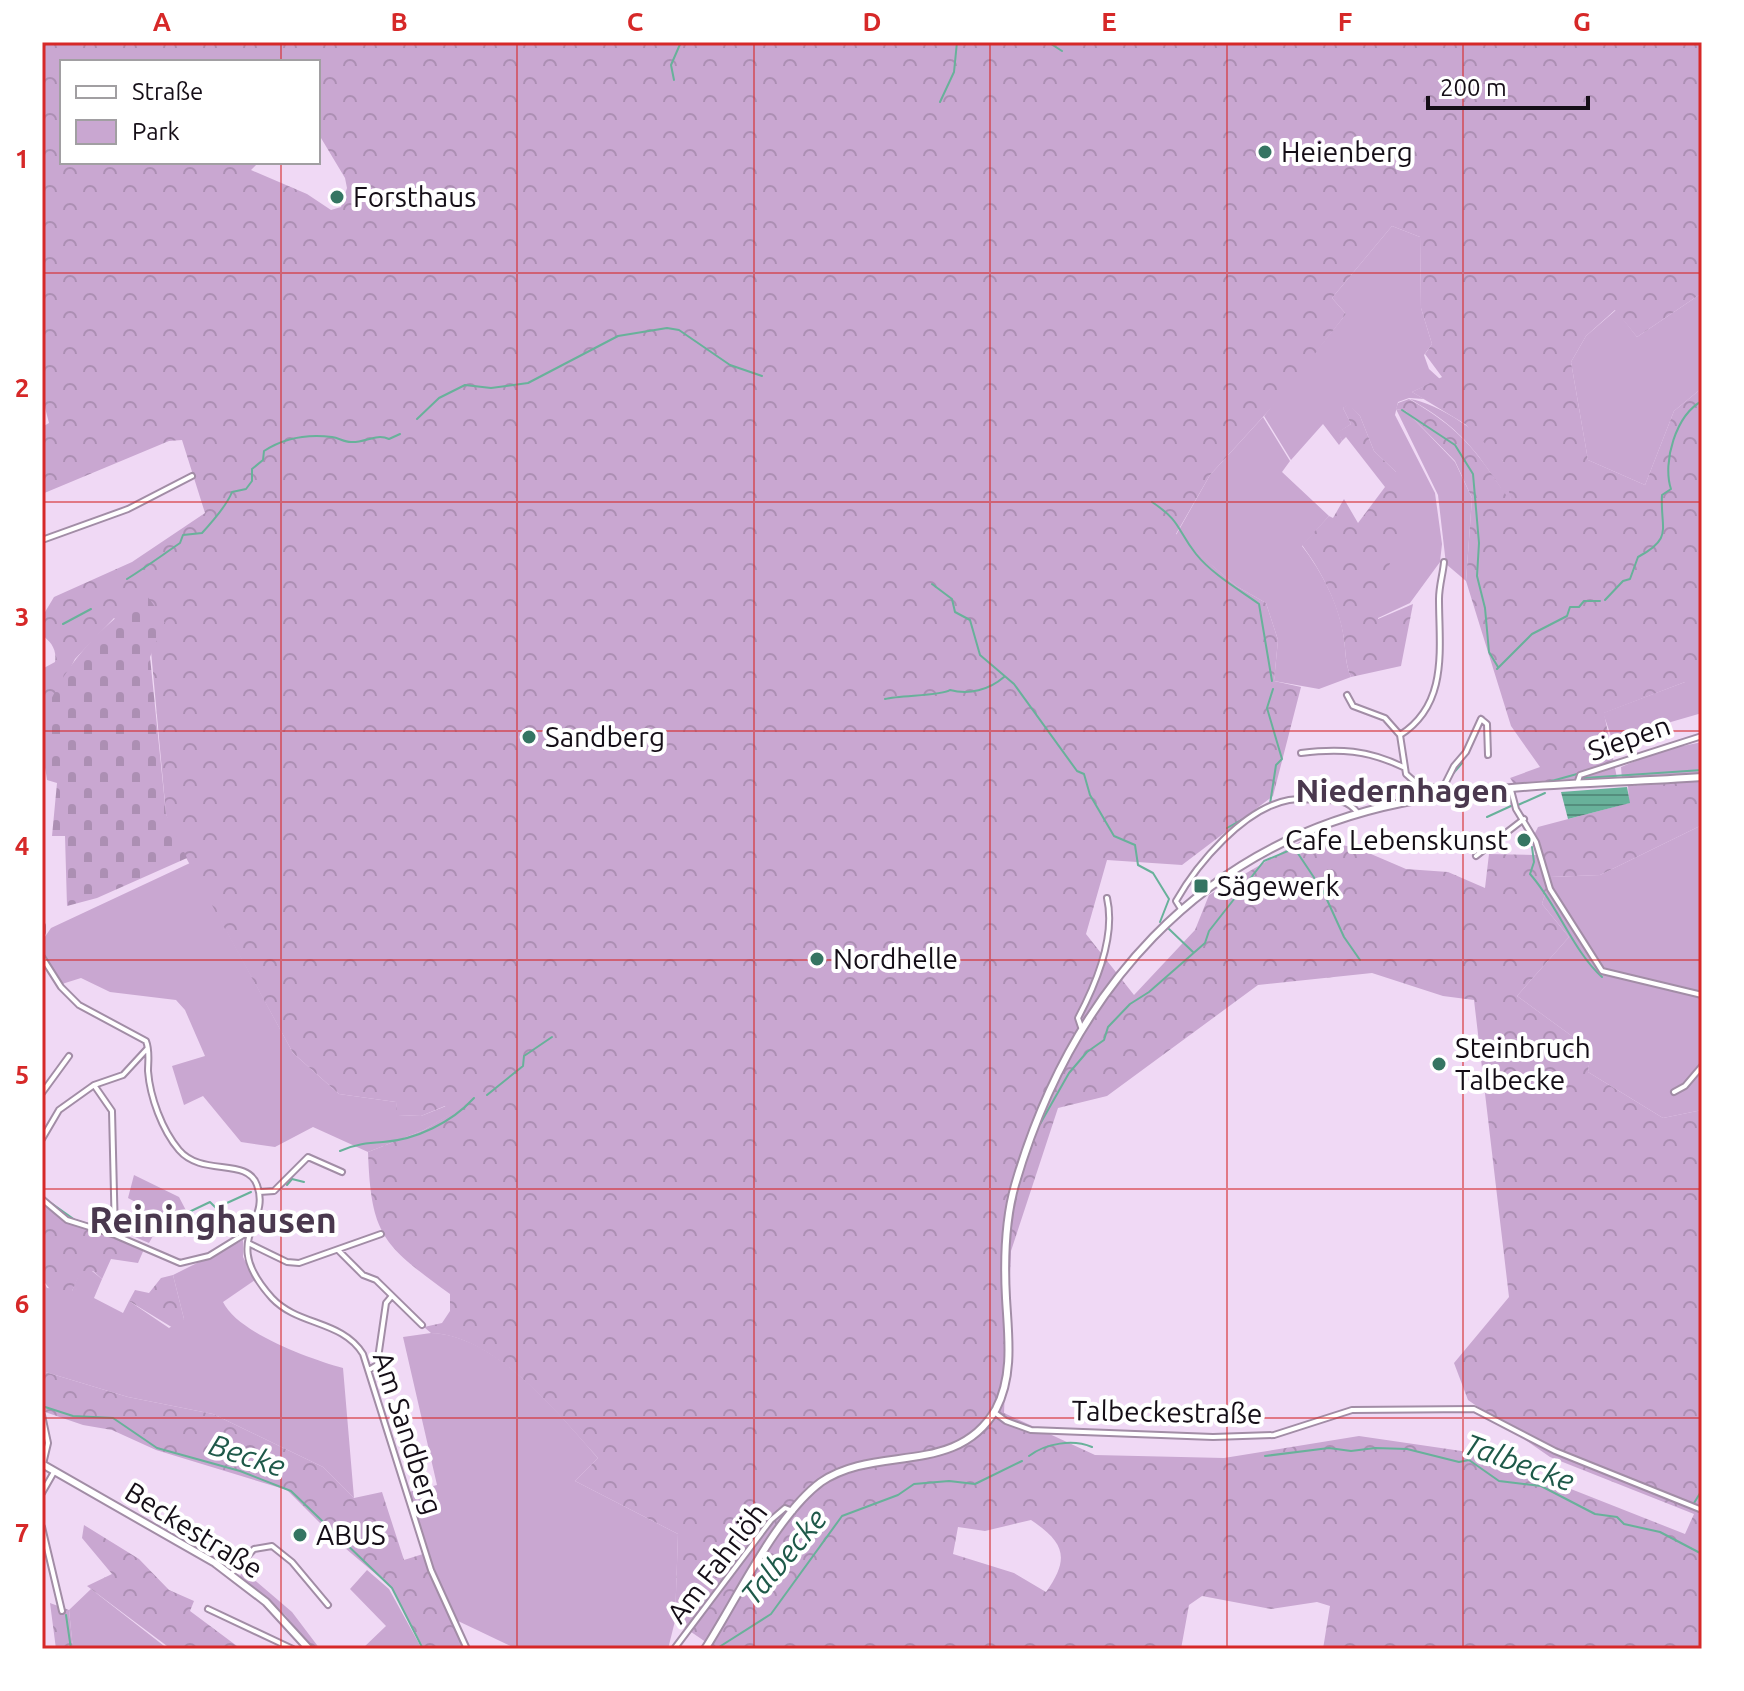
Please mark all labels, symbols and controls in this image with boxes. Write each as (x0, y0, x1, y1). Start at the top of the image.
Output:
text: A (153, 7, 172, 36)
text: B (390, 7, 408, 36)
text: C (627, 7, 644, 36)
text: D (863, 7, 881, 36)
text: E (1101, 7, 1117, 36)
text: F (1338, 7, 1352, 36)
text: G (1573, 7, 1591, 36)
legend (60, 60, 320, 164)
scale bar (1428, 60, 1588, 110)
text: 200 m (1440, 74, 1507, 101)
text: Straße (132, 78, 203, 105)
text: Park (132, 118, 180, 145)
place label: Heienberg (1281, 136, 1413, 167)
marker: Heienberg (1256, 143, 1274, 161)
text: 1 (15, 144, 29, 173)
place label: Forsthaus (353, 181, 476, 212)
marker: Forsthaus (328, 188, 346, 206)
text: 2 (15, 373, 29, 402)
text: 3 (15, 602, 29, 631)
street label: Siepen (1584, 709, 1674, 766)
place label: Sandberg (545, 721, 665, 752)
marker: Sandberg (520, 728, 538, 746)
district label: Niedernhagen (1296, 772, 1508, 808)
place label: Cafe Lebenskunst (1285, 824, 1508, 855)
text: 4 (15, 831, 29, 860)
marker: Cafe Lebenskunst (1515, 831, 1533, 849)
place label: Sägewerk (1217, 870, 1340, 901)
marker: Sägewerk (1192, 877, 1210, 895)
place label: Nordhelle (833, 943, 958, 974)
marker: Nordhelle (808, 950, 826, 968)
place label: Steinbruch Talbecke (1455, 1032, 1591, 1095)
marker: Steinbruch Talbecke (1430, 1055, 1448, 1073)
text: 5 (15, 1060, 29, 1089)
district label: Reininghausen (89, 1199, 337, 1240)
text: 6 (15, 1289, 29, 1318)
street label: Am Sandberg (368, 1348, 449, 1518)
street label: Talbeckestraße (1071, 1394, 1263, 1429)
water label: Becke (205, 1427, 289, 1483)
water label: Talbecke (1460, 1427, 1579, 1498)
street label: Beckestraße (120, 1475, 269, 1584)
street label: Am Fahrlöh (660, 1497, 773, 1629)
water label: Talbecke (733, 1502, 833, 1611)
text: 7 (15, 1518, 29, 1547)
place label: ABUS (316, 1519, 386, 1550)
marker: ABUS (291, 1526, 309, 1544)

